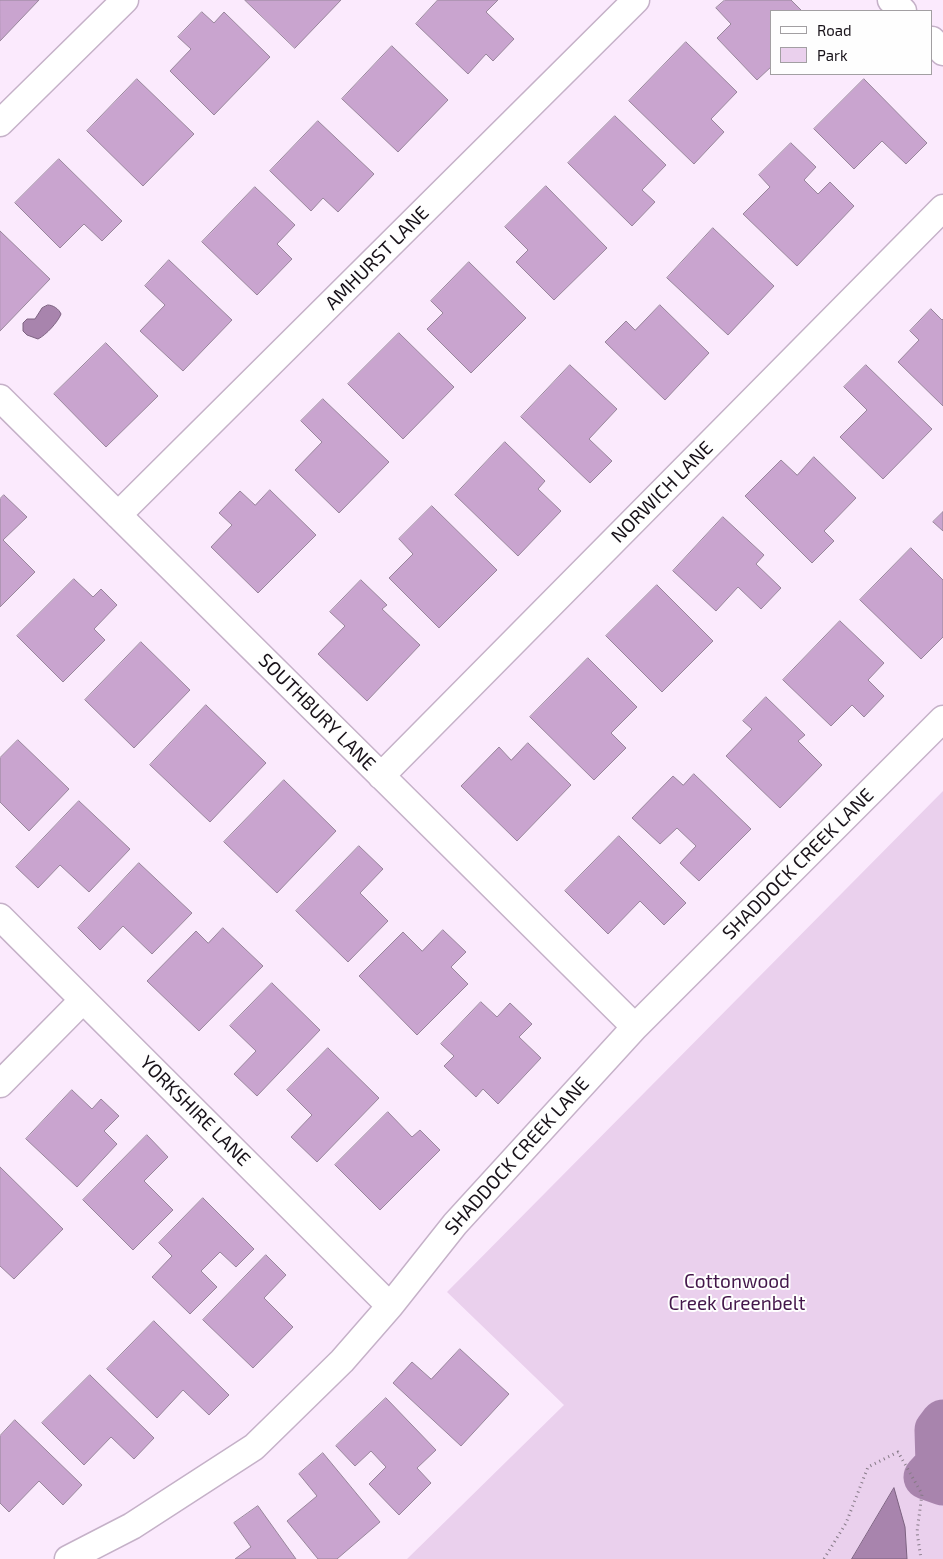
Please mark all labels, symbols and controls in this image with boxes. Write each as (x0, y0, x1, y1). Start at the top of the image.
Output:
legend (770, 10, 933, 75)
text: Road (817, 21, 852, 39)
text: Park (817, 46, 848, 64)
street label: AMHURST LANE (320, 201, 434, 315)
street label: NORWICH LANE (606, 436, 718, 548)
street label: SOUTHBURY LANE (254, 649, 380, 775)
street label: SHADDOCK CREEK LANE (718, 784, 878, 944)
street label: YORKSHIRE LANE (135, 1051, 255, 1171)
street label: SHADDOCK CREEK LANE (440, 1072, 594, 1240)
park label: Cottonwood Creek Greenbelt (668, 1271, 806, 1315)

